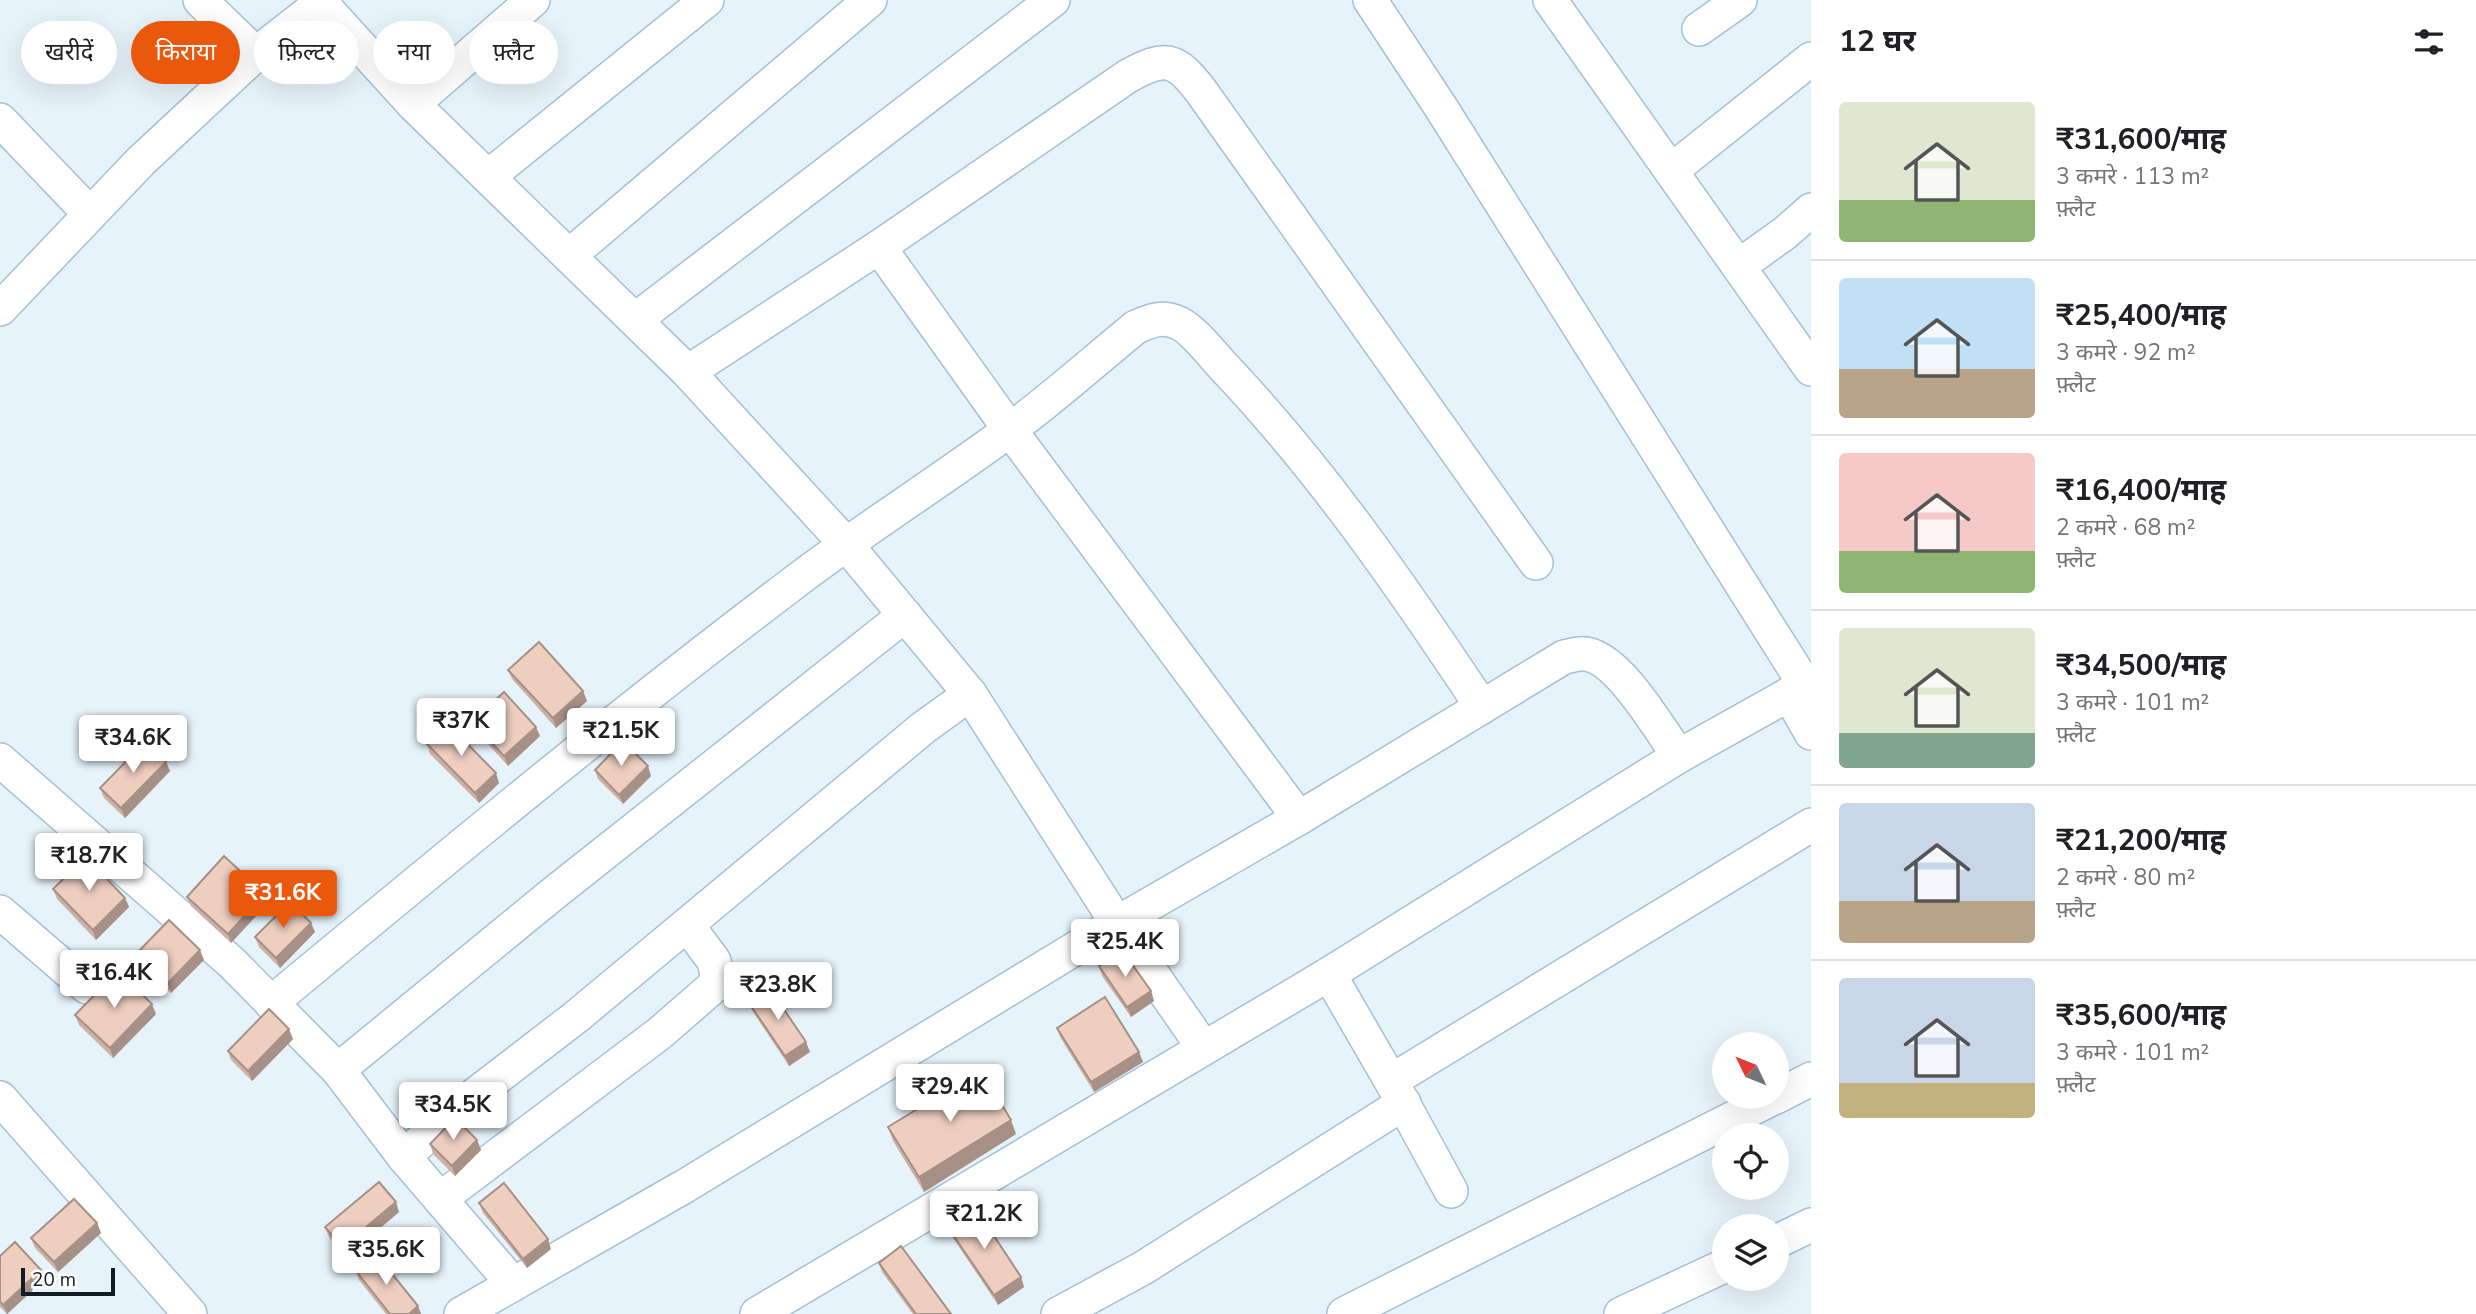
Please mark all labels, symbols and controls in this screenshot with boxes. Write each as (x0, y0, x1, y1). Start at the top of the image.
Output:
chip: खरीदें (21, 21, 117, 84)
chip: किराया (131, 21, 240, 84)
chip: फ़िल्टर (254, 21, 359, 84)
chip: नया (373, 21, 455, 84)
chip: फ़्लैट (469, 21, 558, 84)
text: 12 घर (1839, 21, 1916, 62)
icon: filters (2410, 23, 2448, 61)
text: ₹31,600/माह (2056, 119, 2226, 160)
icon: home (1895, 130, 1979, 214)
text: 3 कमरे · 113 m² (2056, 161, 2209, 192)
text: फ़्लैट (2056, 193, 2096, 224)
text: ₹25,400/माह (2056, 295, 2226, 336)
icon: home (1895, 306, 1979, 390)
text: 3 कमरे · 92 m² (2056, 337, 2196, 368)
text: फ़्लैट (2056, 369, 2096, 400)
text: ₹16,400/माह (2056, 470, 2226, 511)
icon: home (1895, 481, 1979, 565)
text: 2 कमरे · 68 m² (2056, 512, 2196, 543)
text: फ़्लैट (2056, 544, 2096, 575)
text: ₹34,500/माह (2056, 645, 2226, 686)
icon: home (1895, 656, 1979, 740)
text: 3 कमरे · 101 m² (2056, 687, 2209, 718)
pin: ₹37K (420, 698, 502, 758)
text: ₹37K (433, 705, 489, 736)
pin: ₹21.5K (564, 708, 678, 768)
text: ₹21.5K (583, 715, 659, 746)
pin: ₹34.6K (76, 716, 190, 775)
text: फ़्लैट (2056, 719, 2096, 750)
text: ₹34.6K (95, 722, 171, 753)
text: ₹21,200/माह (2056, 820, 2226, 861)
icon: home (1895, 831, 1979, 915)
pin: ₹18.7K (32, 834, 146, 893)
text: ₹18.7K (51, 840, 127, 871)
text: 2 कमरे · 80 m² (2056, 862, 2196, 893)
pin: ₹31.6K (226, 870, 340, 930)
text: ₹31.6K (245, 877, 321, 908)
text: फ़्लैट (2056, 894, 2096, 925)
pin: ₹25.4K (1068, 920, 1182, 979)
text: ₹25.4K (1087, 926, 1163, 957)
pin: ₹16.4K (57, 950, 171, 1010)
text: ₹16.4K (76, 957, 152, 988)
pin: ₹23.8K (721, 962, 835, 1022)
text: ₹23.8K (740, 969, 816, 1000)
text: ₹35,600/माह (2056, 995, 2226, 1036)
icon: home (1895, 1006, 1979, 1090)
north arrow (1712, 1032, 1788, 1110)
map controls (1712, 1032, 1789, 1291)
text: 3 कमरे · 101 m² (2056, 1037, 2209, 1068)
pin: ₹29.4K (893, 1064, 1007, 1124)
text: फ़्लैट (2056, 1069, 2096, 1100)
text: ₹29.4K (912, 1071, 988, 1102)
pin: ₹34.5K (396, 1082, 510, 1142)
text: ₹34.5K (415, 1089, 491, 1120)
button: locate (1712, 1123, 1789, 1200)
pin: ₹21.2K (927, 1192, 1041, 1251)
text: ₹21.2K (946, 1198, 1022, 1229)
button: layers (1712, 1214, 1789, 1291)
pin: ₹35.6K (329, 1228, 443, 1287)
text: ₹35.6K (348, 1234, 424, 1265)
scale bar (21, 1265, 116, 1297)
text: 20 m (32, 1267, 76, 1293)

